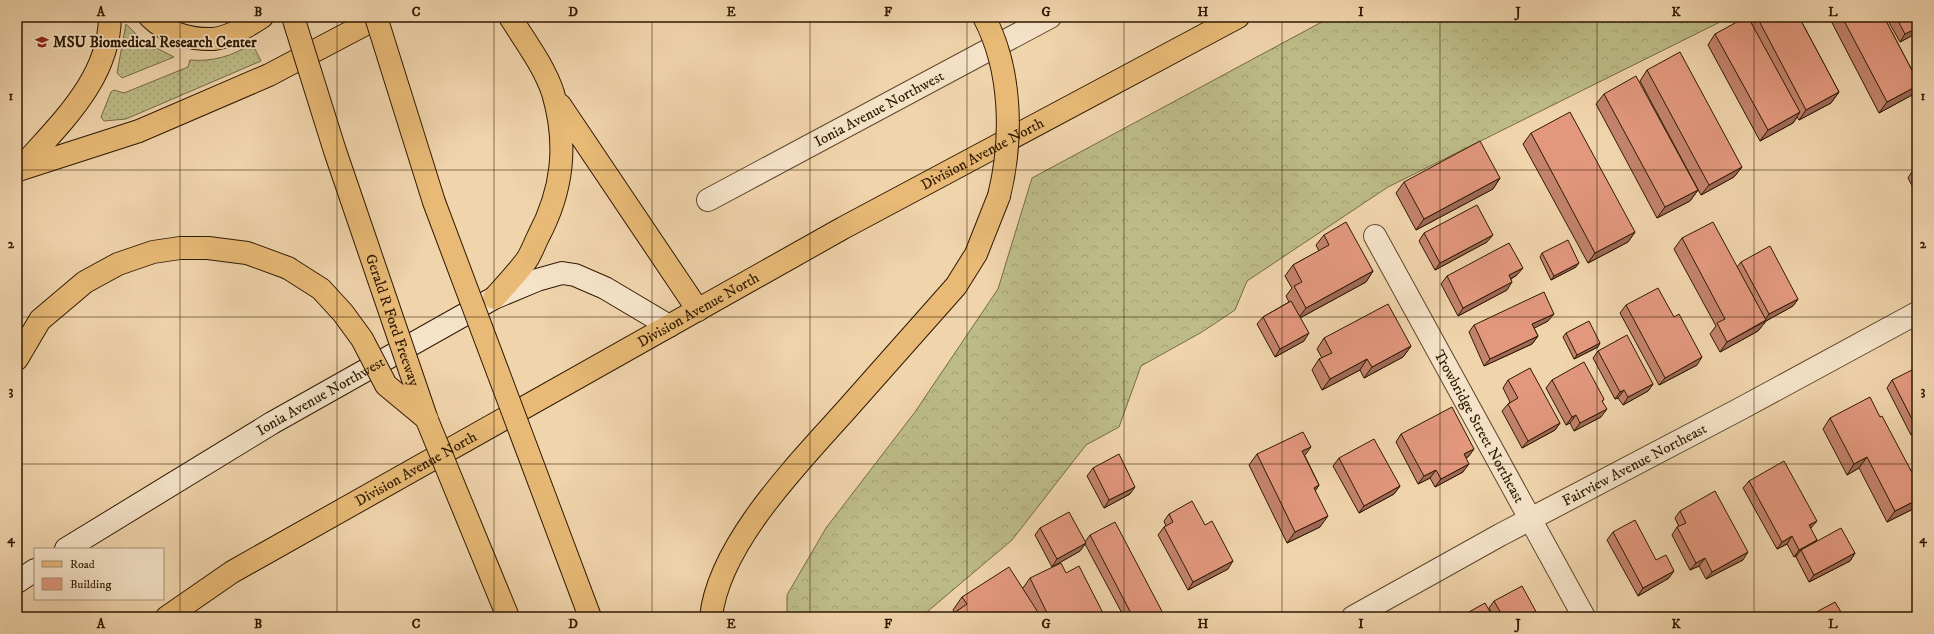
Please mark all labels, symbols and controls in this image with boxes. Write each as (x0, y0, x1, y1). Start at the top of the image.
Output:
text: A (96, 4, 106, 20)
text: B (254, 4, 262, 20)
text: C (412, 4, 421, 20)
text: D (568, 4, 578, 20)
text: E (726, 4, 736, 20)
text: F (884, 4, 893, 20)
text: G (1041, 4, 1051, 20)
text: H (1198, 4, 1209, 20)
text: I (1358, 4, 1364, 20)
text: J (1513, 4, 1521, 21)
text: K (1671, 4, 1681, 20)
text: L (1828, 4, 1838, 20)
place label: MSU Biomedical Research Center (53, 33, 257, 52)
school or university icon: MSU Biomedical Research Center (34, 34, 50, 50)
street label: Ionia Avenue Northwest (811, 66, 947, 151)
text: 1 (9, 88, 14, 104)
text: 1 (1921, 88, 1926, 104)
street label: Division Avenue North (917, 113, 1047, 194)
text: 2 (8, 236, 15, 252)
text: 2 (1920, 236, 1927, 252)
street label: Gerald R Ford Freeway (361, 251, 425, 390)
street label: Division Avenue North (634, 268, 763, 351)
street label: Trowbridge Street Northeast (1430, 346, 1529, 506)
street label: Ionia Avenue Northwest (253, 352, 388, 440)
text: 3 (9, 383, 14, 399)
text: 3 (1921, 383, 1926, 399)
street label: Fairview Avenue Northeast (1559, 419, 1710, 510)
street label: Division Avenue North (352, 427, 480, 510)
text: 4 (6, 531, 15, 548)
text: 4 (1918, 531, 1927, 548)
legend (34, 548, 164, 600)
text: Road (70, 557, 95, 572)
text: Building (70, 577, 111, 592)
text: A (96, 616, 106, 632)
text: B (254, 616, 262, 632)
text: C (412, 616, 421, 632)
text: D (568, 616, 578, 632)
text: E (726, 616, 736, 632)
text: F (884, 616, 893, 632)
text: G (1041, 616, 1051, 632)
text: H (1198, 616, 1209, 632)
text: I (1358, 616, 1364, 632)
text: J (1513, 616, 1521, 633)
text: K (1671, 616, 1681, 632)
text: L (1828, 616, 1838, 632)

